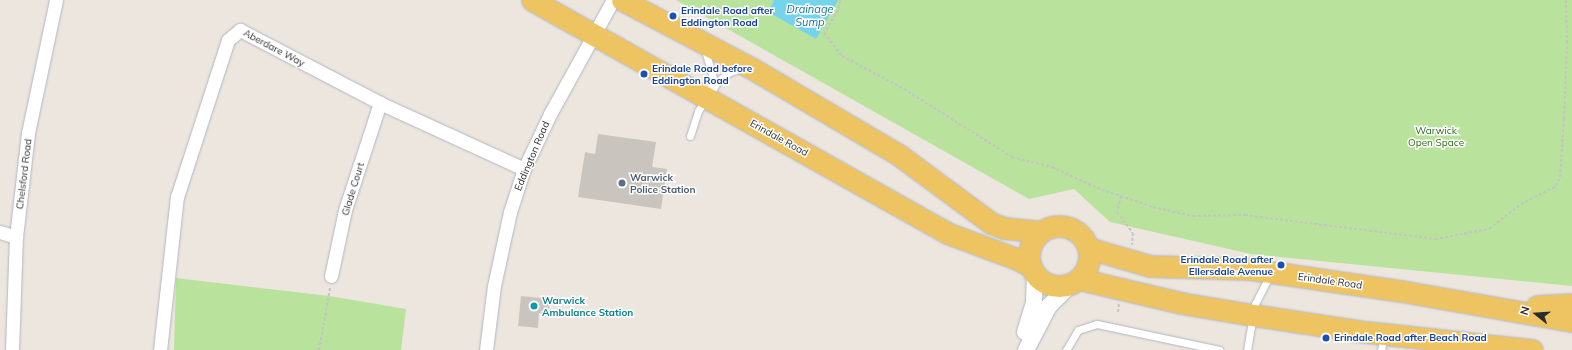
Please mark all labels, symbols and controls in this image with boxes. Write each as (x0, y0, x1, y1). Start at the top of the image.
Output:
water label: Drainage Sump (786, 3, 834, 29)
place label: Erindale Road after Eddington Road (681, 4, 773, 28)
marker: Erindale Road after Eddington Road (668, 11, 678, 21)
street label: Aberdare Way (241, 27, 307, 69)
place label: Erindale Road before Eddington Road (652, 62, 752, 86)
marker: Erindale Road before Eddington Road (639, 69, 649, 79)
street label: Erindale Road (748, 117, 810, 159)
street label: Eddington Road (512, 119, 552, 193)
park label: Warwick Open Space (1408, 124, 1464, 148)
street label: Chelsford Road (14, 138, 34, 210)
street label: Glade Court (339, 161, 367, 217)
place label: Warwick Police Station (630, 171, 695, 194)
marker: Warwick Police Station (617, 178, 627, 188)
place label: Erindale Road after Ellersdale Avenue (1181, 253, 1273, 276)
marker: Erindale Road after Ellersdale Avenue (1276, 260, 1286, 270)
street label: Erindale Road (1297, 271, 1363, 291)
place label: Warwick Ambulance Station (542, 294, 633, 318)
north arrow (1516, 294, 1556, 334)
marker: Warwick Ambulance Station (529, 301, 539, 311)
text: N (1517, 304, 1532, 317)
place label: Erindale Road after Beach Road (1334, 332, 1487, 344)
marker: Erindale Road after Beach Road (1321, 333, 1331, 343)

